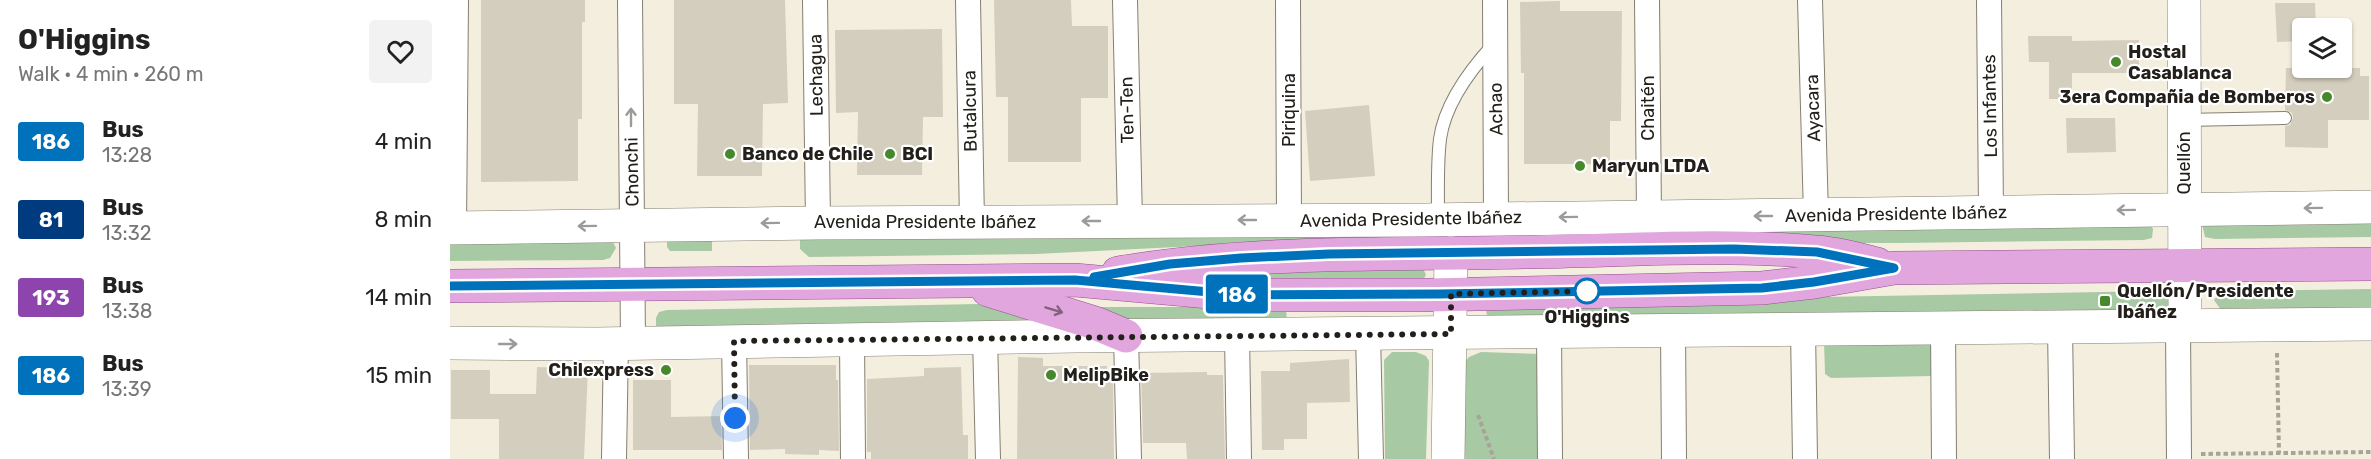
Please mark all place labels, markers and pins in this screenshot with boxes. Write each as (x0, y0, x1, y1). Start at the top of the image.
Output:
place label: Hostal Casablanca (2128, 41, 2232, 84)
marker: Hostal Casablanca (2109, 55, 2123, 69)
place label: 3era Compañia de Bomberos (2060, 86, 2315, 108)
marker: 3era Compañia de Bomberos (2320, 90, 2334, 104)
place label: Banco de Chile (742, 143, 874, 165)
place label: BCI (902, 143, 933, 165)
marker: Banco de Chile (723, 147, 737, 161)
marker: BCI (883, 147, 897, 161)
place label: Maryun LTDA (1592, 155, 1709, 177)
marker: Maryun LTDA (1573, 159, 1587, 173)
marker: O'Higgins (1574, 278, 1600, 304)
place label: Quellón/Presidente Ibáñez (2117, 280, 2294, 323)
marker: Quellón/Presidente Ibáñez (2098, 294, 2112, 308)
place label: O'Higgins (1544, 306, 1630, 328)
place label: Chilexpress (548, 359, 654, 381)
marker: Chilexpress (659, 363, 673, 377)
place label: MelipBike (1063, 364, 1149, 386)
marker: MelipBike (1044, 368, 1058, 382)

